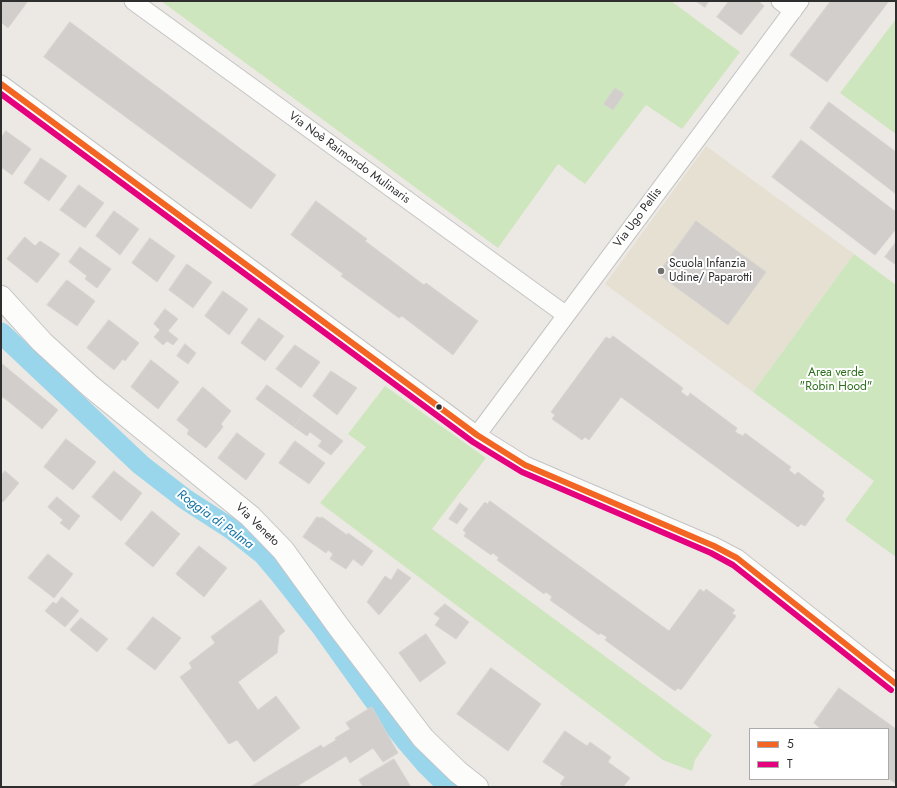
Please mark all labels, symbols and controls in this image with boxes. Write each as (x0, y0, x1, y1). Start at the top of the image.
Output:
street label: Via Noè Raimondo Mulinaris (285, 109, 413, 207)
street label: Via Ugo Pellis (611, 185, 665, 251)
place label: Scuola Infanzia Udine/ Paparotti (669, 257, 752, 285)
marker: Scuola Infanzia Udine/ Paparotti (656, 266, 666, 276)
park label: Area verde "Robin Hood" (800, 366, 872, 394)
unlabelled marker (434, 402, 444, 412)
water label: Roggia di Palma (174, 487, 256, 553)
street label: Via Veneto (232, 501, 282, 549)
legend (749, 728, 889, 780)
text: 5 (787, 735, 794, 753)
text: T (787, 755, 793, 773)

